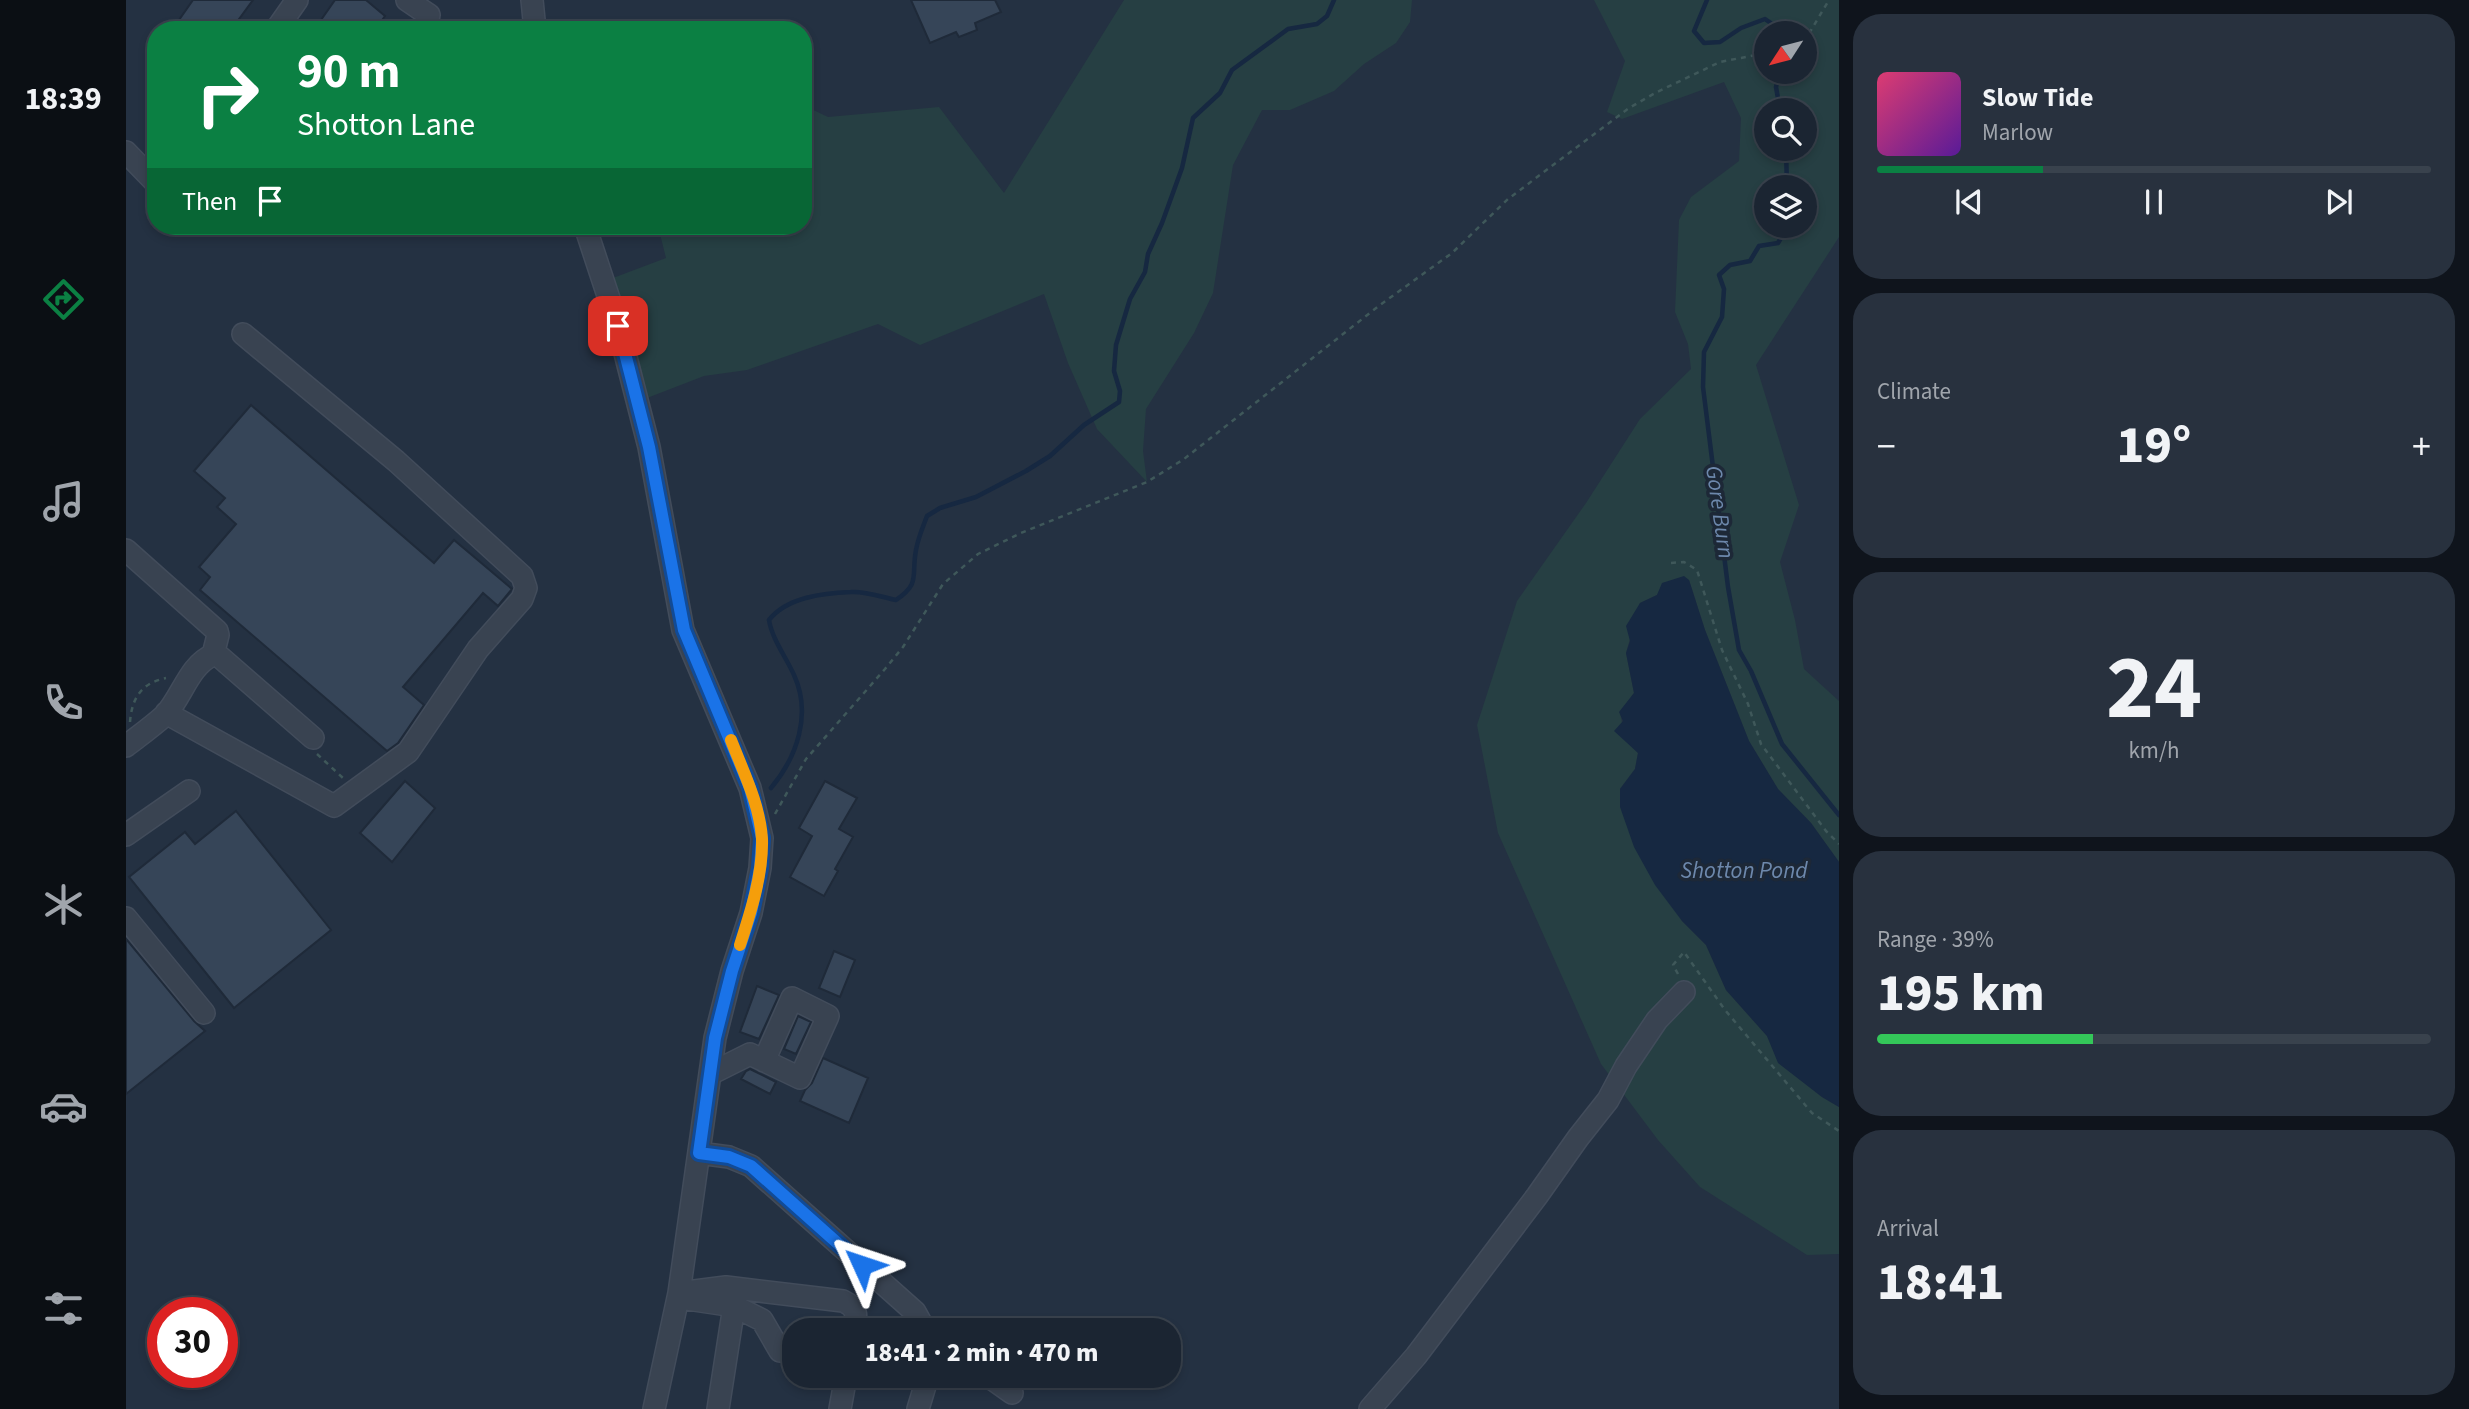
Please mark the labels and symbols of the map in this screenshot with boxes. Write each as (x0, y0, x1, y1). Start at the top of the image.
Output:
north arrow (1754, 21, 1816, 84)
pin (588, 296, 648, 356)
water label: Gore Burn (1697, 463, 1743, 561)
water label: Shotton Pond (1680, 854, 1808, 887)
position arrow (825, 1228, 899, 1302)
speed limit sign: 30 (147, 1297, 238, 1388)

